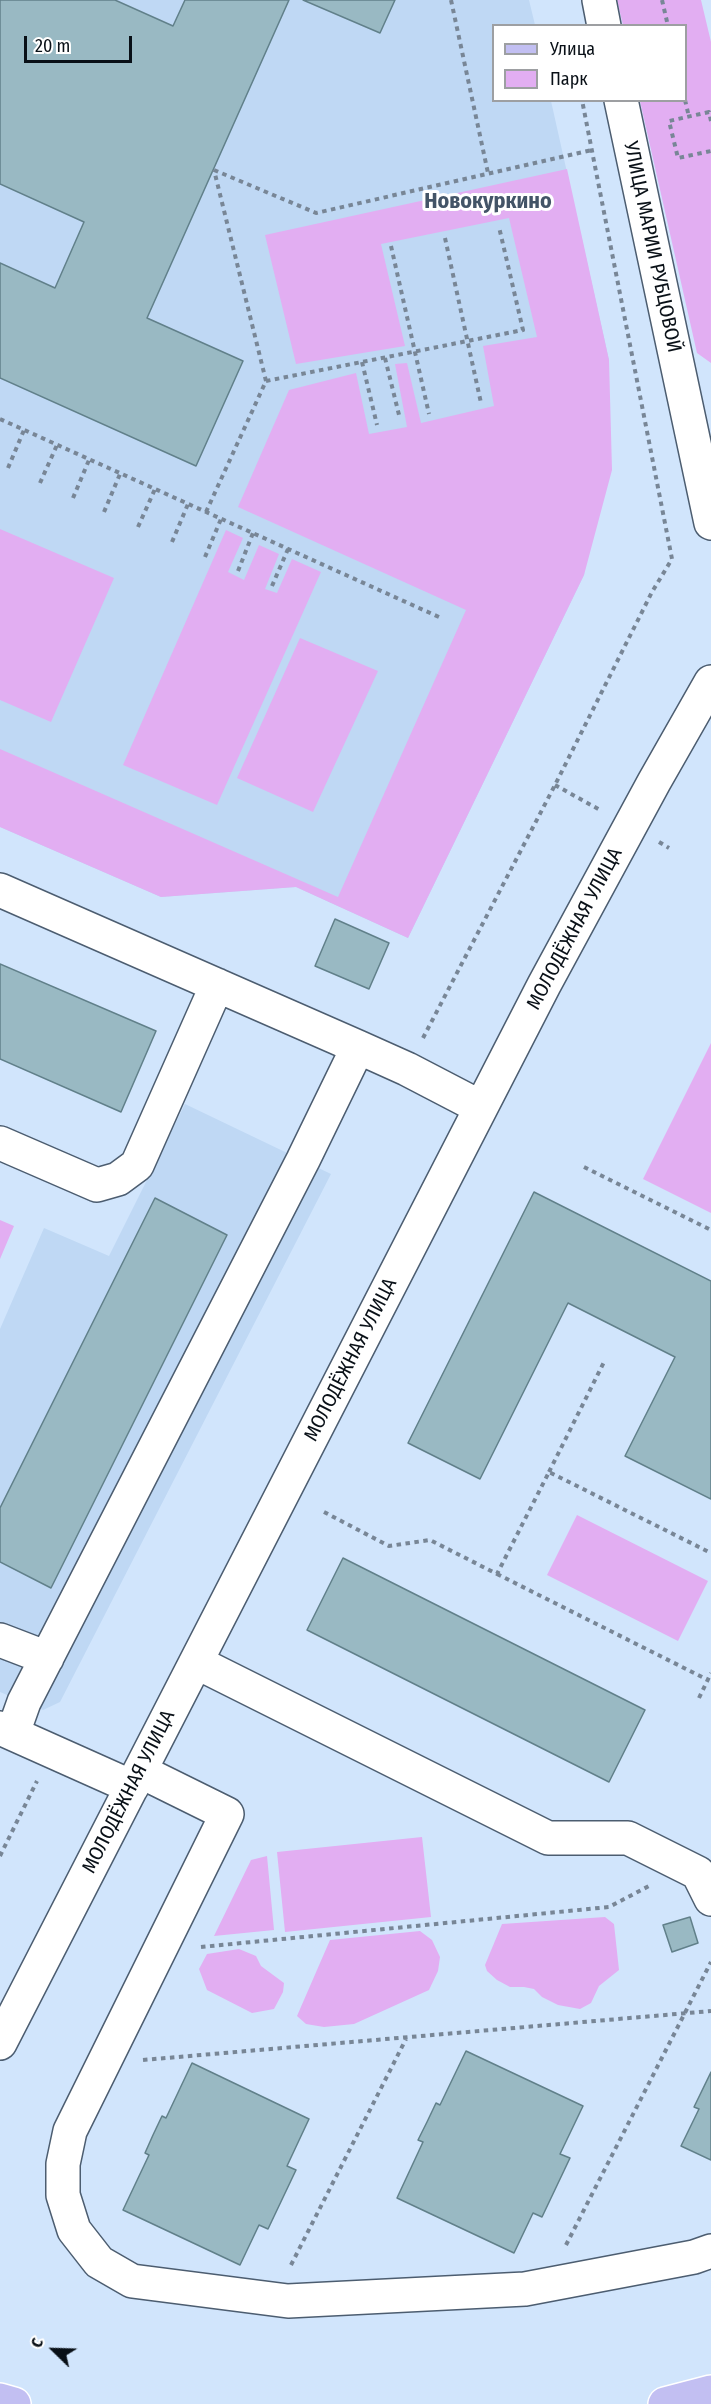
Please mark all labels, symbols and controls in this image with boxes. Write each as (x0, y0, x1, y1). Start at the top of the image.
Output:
scale bar (27, 24, 135, 62)
legend (492, 24, 687, 102)
text: 20 m (35, 35, 70, 57)
text: Улица (550, 38, 595, 60)
text: Парк (550, 68, 588, 90)
street label: УЛИЦА МАРИИ РУБЦОВОЙ (618, 139, 686, 355)
district label: Новокуркино (424, 189, 552, 215)
street label: МОЛОДЁЖНАЯ УЛИЦА (522, 844, 628, 1014)
street label: МОЛОДЁЖНАЯ УЛИЦА (300, 1274, 402, 1446)
street label: МОЛОДЁЖНАЯ УЛИЦА (78, 1706, 180, 1878)
north arrow (24, 2320, 84, 2380)
text: С (27, 2335, 47, 2350)

